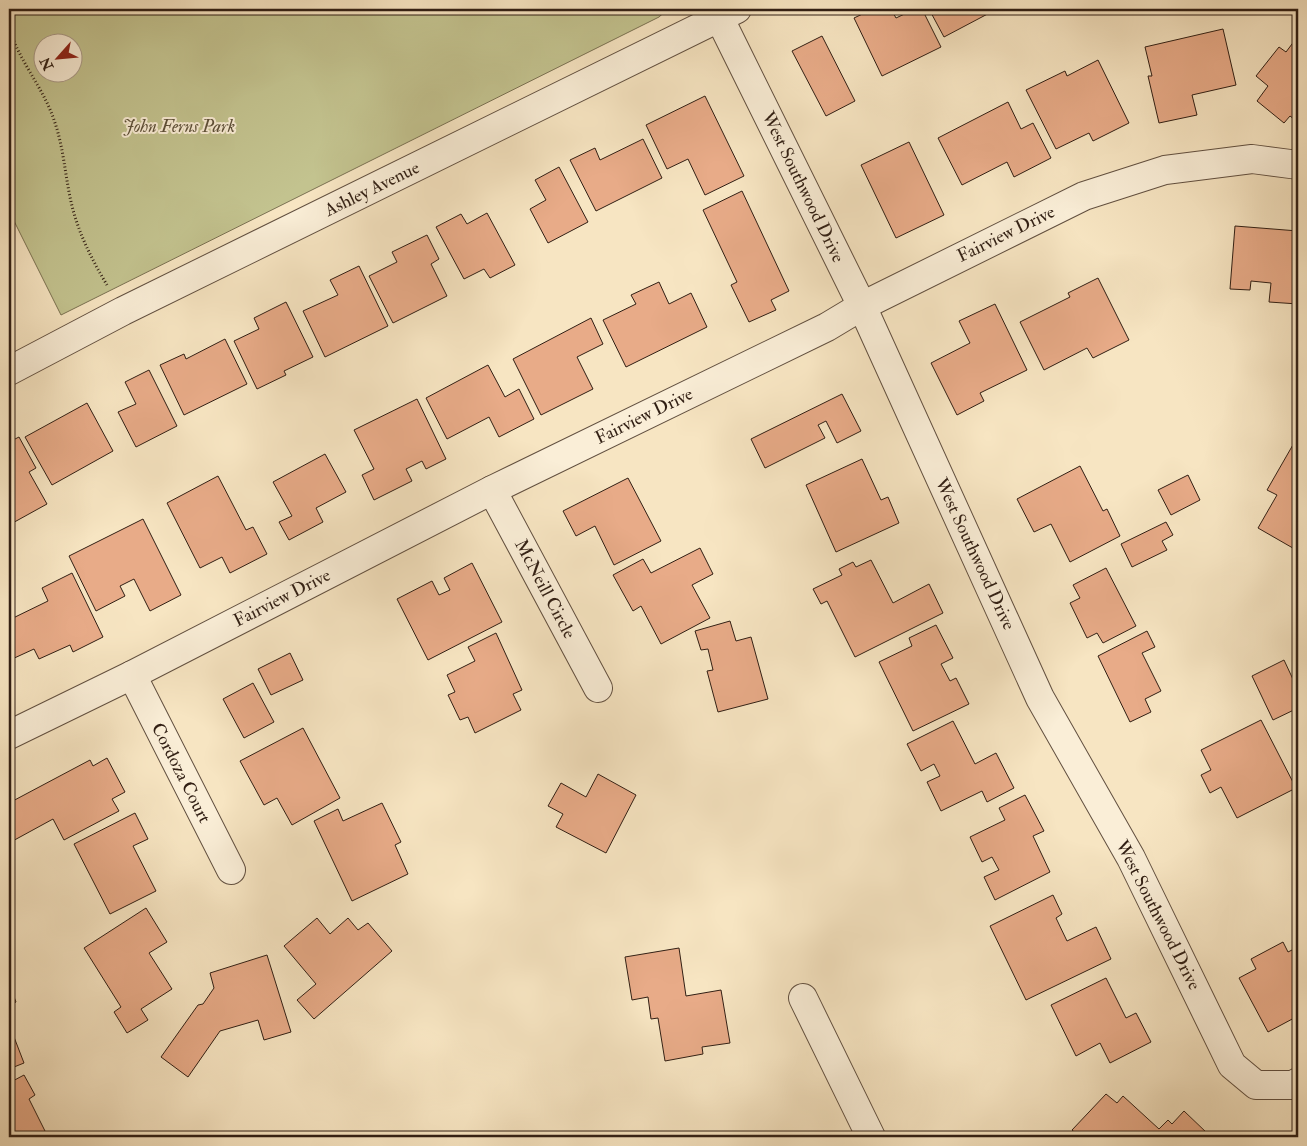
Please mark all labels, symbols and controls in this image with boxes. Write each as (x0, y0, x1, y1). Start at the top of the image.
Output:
north arrow (32, 32, 82, 82)
text: N (36, 54, 58, 74)
street label: West Southwood Drive (756, 107, 850, 267)
park label: John Ferns Park (123, 115, 235, 138)
street label: Ashley Avenue (320, 156, 424, 222)
street label: Fairview Drive (953, 200, 1059, 268)
street label: Fairview Drive (591, 382, 697, 450)
street label: West Southwood Drive (929, 473, 1021, 634)
street label: McNeill Circle (509, 535, 581, 643)
street label: Fairview Drive (230, 563, 335, 632)
street label: Cordoza Court (146, 719, 216, 827)
street label: West Southwood Drive (1110, 835, 1206, 994)

